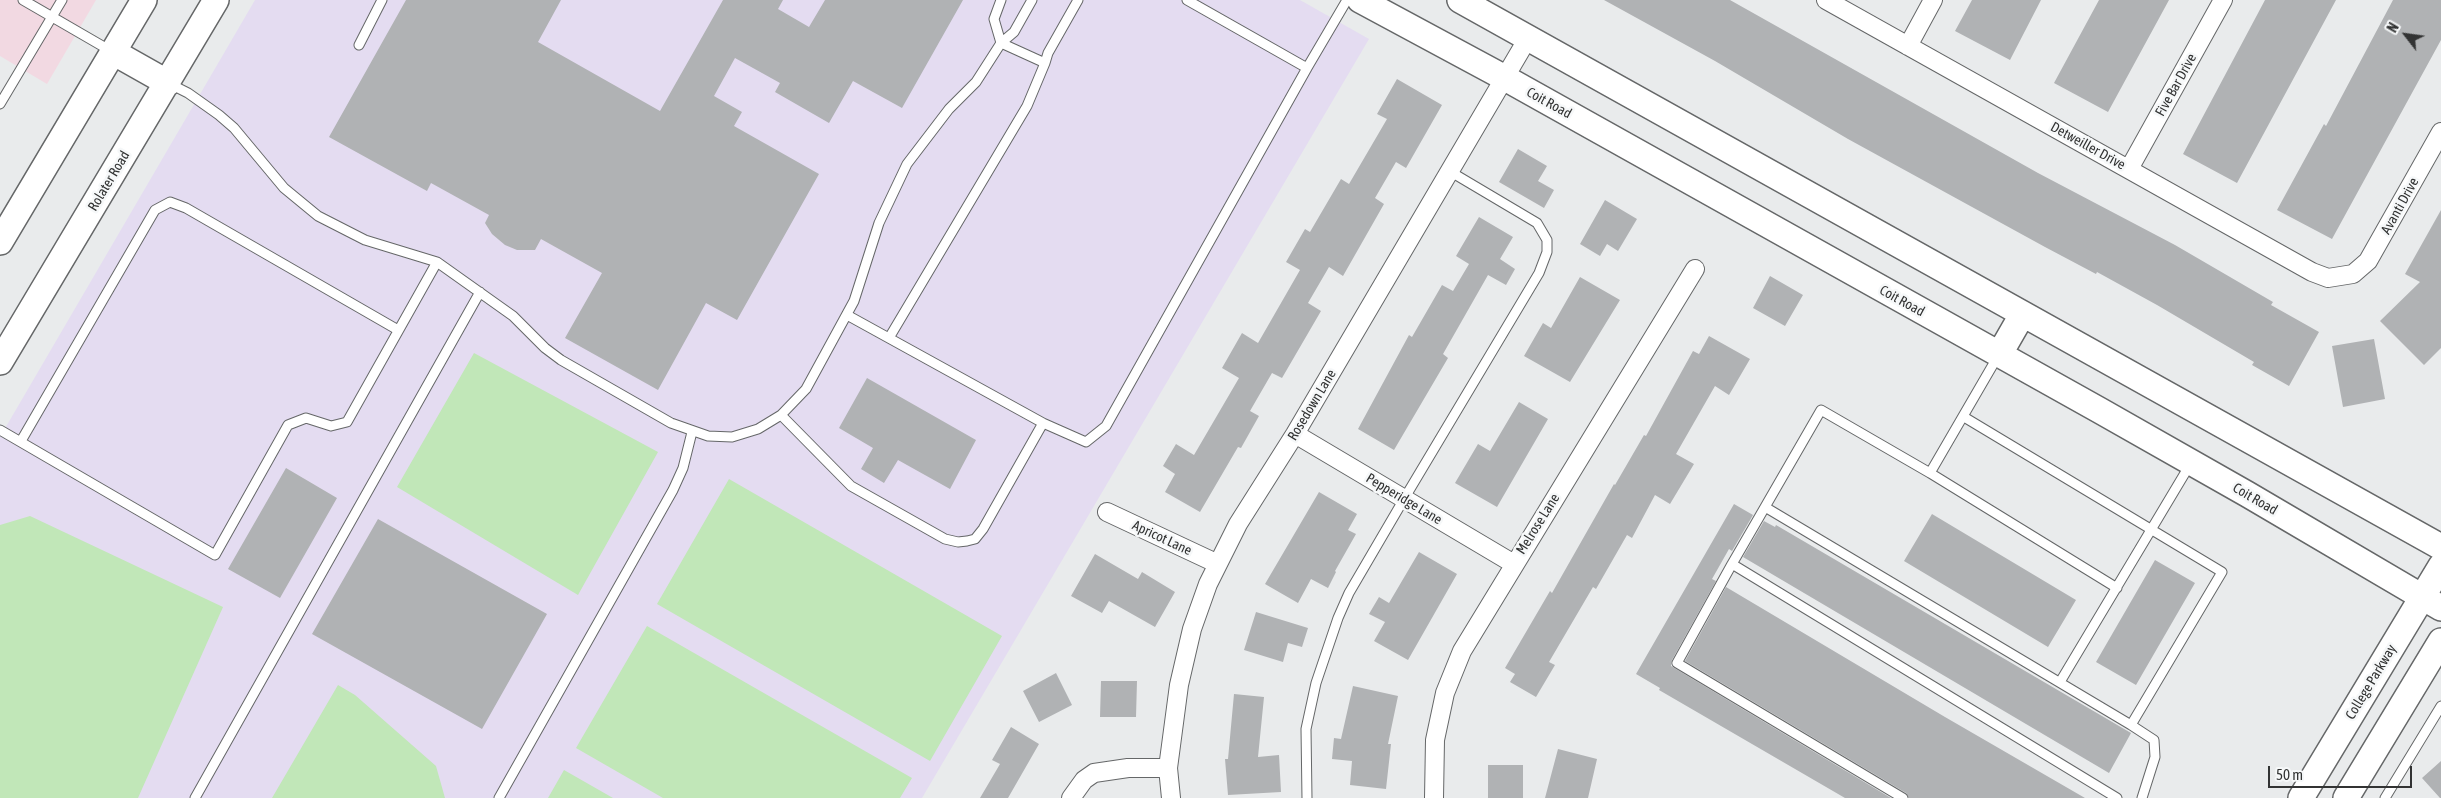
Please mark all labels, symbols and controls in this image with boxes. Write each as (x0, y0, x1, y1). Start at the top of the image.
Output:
north arrow (2381, 10, 2431, 60)
text: N (2384, 20, 2402, 35)
street label: Five Bar Drive (2152, 51, 2200, 119)
street label: Coit Road (1524, 84, 1574, 122)
street label: Detweiller Drive (2048, 119, 2128, 173)
street label: Rolater Road (85, 148, 133, 214)
street label: Avanti Drive (2378, 175, 2422, 237)
street label: Coit Road (1877, 282, 1927, 320)
street label: Rosedown Lane (1284, 366, 1340, 444)
street label: Pepperidge Lane (1363, 470, 1445, 528)
street label: Coit Road (2230, 480, 2280, 518)
street label: Melrose Lane (1513, 491, 1563, 557)
street label: Apricot Lane (1130, 517, 1194, 559)
street label: College Parkway (2342, 641, 2400, 723)
scale bar (2271, 756, 2415, 788)
text: 50 m (2276, 766, 2303, 783)

